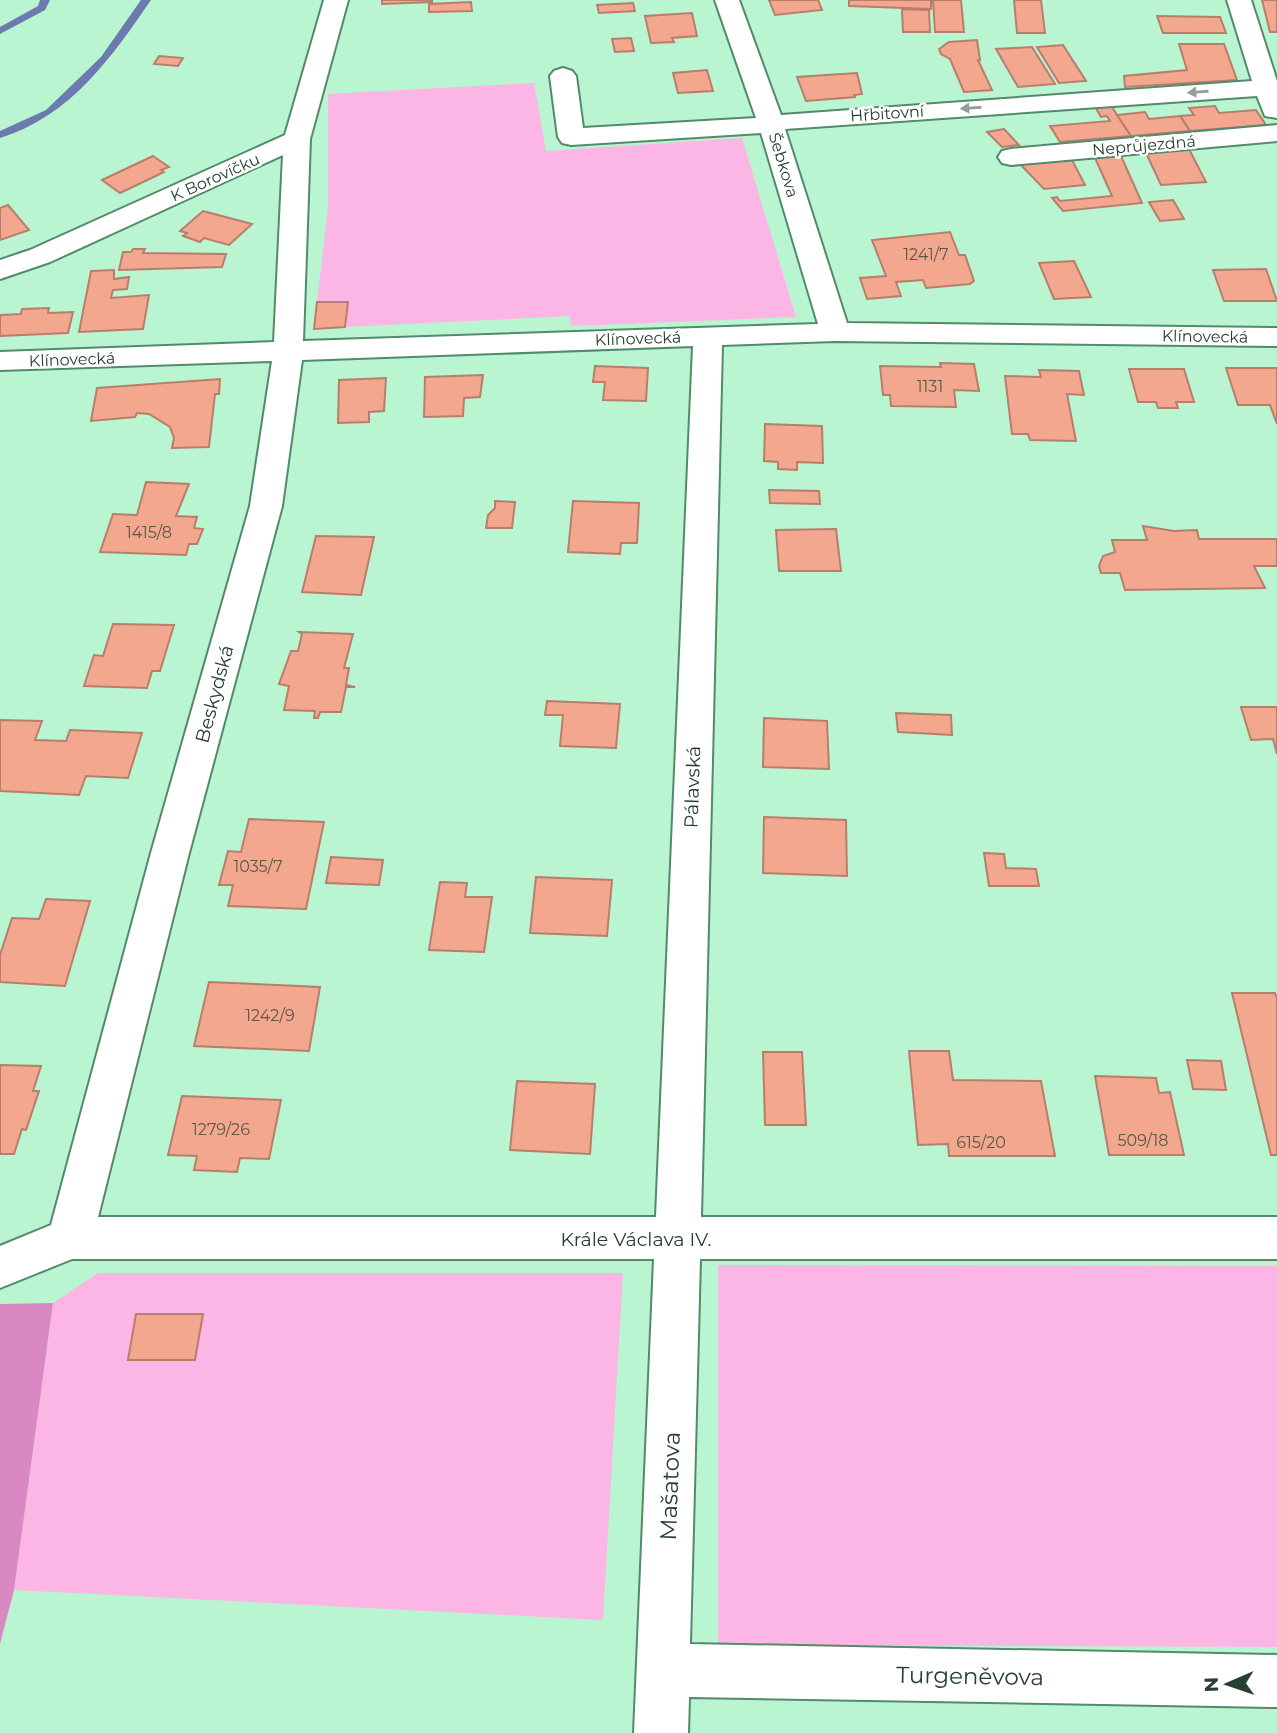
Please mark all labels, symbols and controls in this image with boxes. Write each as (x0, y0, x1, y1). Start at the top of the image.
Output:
one-way arrow (1187, 87, 1209, 98)
street label: Hřbitovní (849, 101, 925, 126)
one-way arrow (960, 102, 982, 113)
street label: Šebkova (765, 130, 802, 200)
street label: Neprůjezdná (1092, 132, 1197, 159)
street label: K Borovíčku (168, 149, 263, 206)
house number: 1241/7 (903, 245, 949, 264)
street label: Klínovecká (1162, 326, 1248, 347)
street label: Klínovecká (595, 327, 682, 350)
street label: Klínovecká (29, 348, 116, 371)
house number: 1131 (917, 377, 943, 396)
house number: 1415/8 (126, 523, 172, 542)
street label: Beskydská (190, 643, 239, 746)
street label: Pálavská (680, 745, 705, 829)
house number: 1035/7 (233, 857, 283, 876)
house number: 1242/9 (245, 1006, 295, 1025)
house number: 1279/26 (192, 1120, 250, 1139)
house number: 509/18 (1118, 1131, 1168, 1150)
house number: 615/20 (956, 1133, 1006, 1152)
street label: Krále Václava IV. (560, 1228, 712, 1251)
street label: Mašatova (654, 1431, 686, 1541)
north arrow (1193, 1649, 1263, 1719)
street label: Turgeněvova (896, 1661, 1044, 1691)
text: N (1200, 1676, 1223, 1693)

